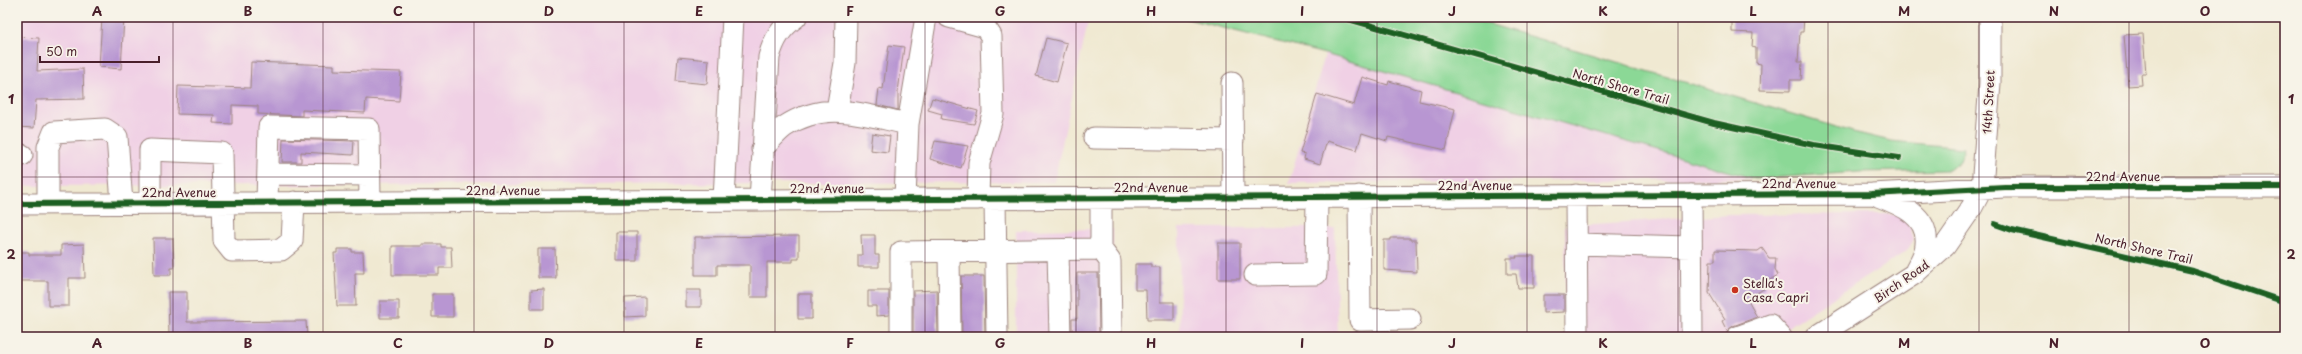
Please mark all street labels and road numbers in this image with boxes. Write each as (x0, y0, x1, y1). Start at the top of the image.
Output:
street label: North Shore Trail (1571, 64, 1671, 108)
street label: 14th Street (1977, 69, 1999, 134)
street label: 22nd Avenue (2086, 167, 2161, 185)
street label: 22nd Avenue (1762, 174, 1837, 192)
street label: 22nd Avenue (1438, 176, 1513, 194)
street label: 22nd Avenue (1114, 178, 1189, 196)
street label: 22nd Avenue (790, 179, 865, 197)
street label: 22nd Avenue (466, 181, 541, 199)
street label: 22nd Avenue (142, 183, 217, 201)
street label: North Shore Trail (2093, 228, 2195, 268)
street label: Birch Road (1869, 255, 1933, 307)

